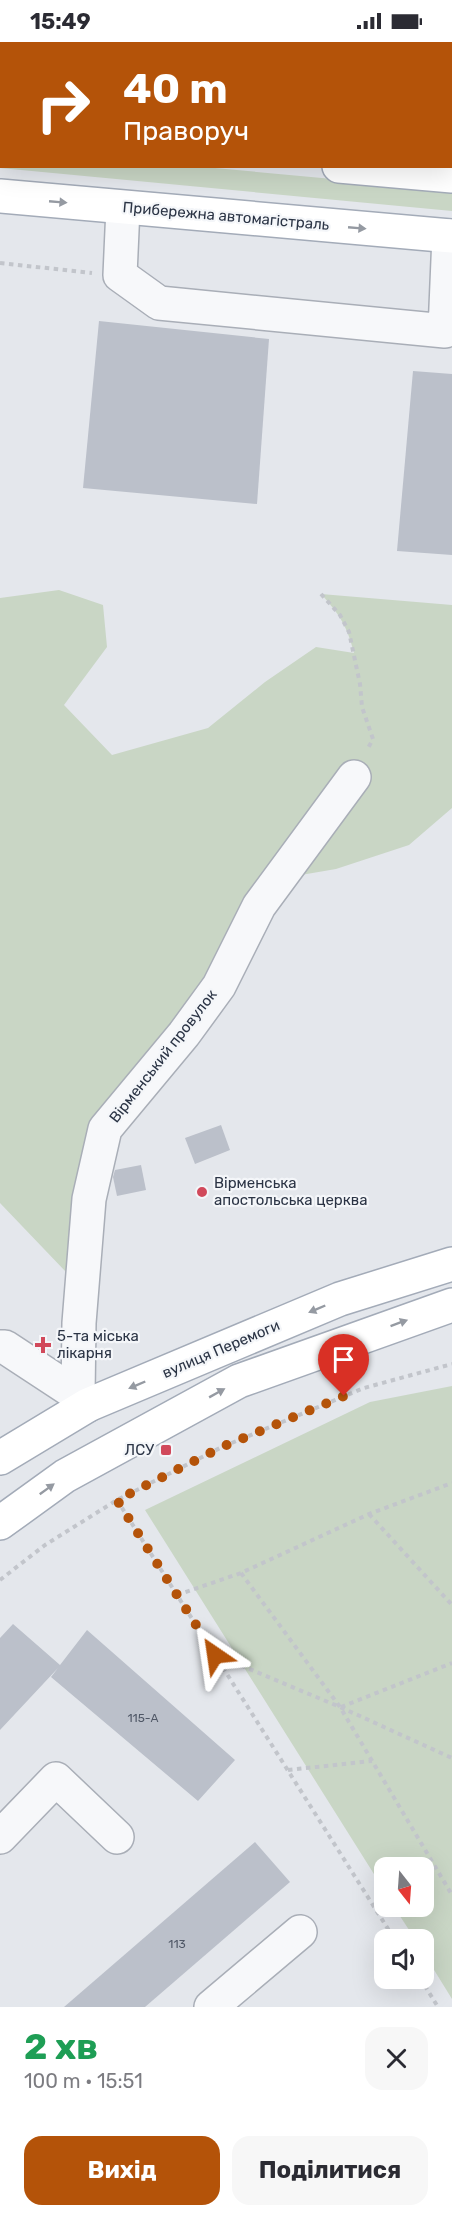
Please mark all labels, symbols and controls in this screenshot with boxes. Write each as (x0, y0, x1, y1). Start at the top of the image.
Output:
text: 15:49 (30, 8, 91, 35)
text: 40 m (123, 64, 228, 114)
icon: right (24, 66, 102, 144)
text: Праворуч (123, 115, 249, 147)
one-way arrow (49, 197, 68, 207)
street label: Прибережна автомагістраль (122, 198, 331, 234)
one-way arrow (348, 223, 367, 233)
street label: Вірменський провулок (105, 986, 221, 1126)
place label: Вірменська апостольська церква (214, 1174, 368, 1209)
marker: Вірменська апостольська церква (195, 1185, 209, 1199)
one-way arrow (308, 1305, 326, 1314)
street label: вулиця Перемоги (159, 1316, 283, 1382)
one-way arrow (390, 1318, 408, 1328)
place label: 5-та міська лікарня (57, 1327, 139, 1362)
pin (318, 1334, 369, 1396)
marker: 5-та міська лікарня (34, 1336, 52, 1354)
icon: arrive (327, 1343, 360, 1376)
one-way arrow (128, 1380, 146, 1390)
one-way arrow (209, 1388, 226, 1398)
place label: ЛСУ (125, 1441, 154, 1459)
marker: ЛСУ (159, 1443, 173, 1457)
one-way arrow (40, 1483, 55, 1495)
position arrow (183, 1623, 247, 1687)
house number: 115-А (127, 1711, 159, 1725)
north arrow (374, 1857, 434, 1917)
map controls (374, 1857, 434, 1989)
button: sound (374, 1929, 434, 1989)
house number: 113 (168, 1937, 186, 1951)
text: 2 хв (24, 2025, 98, 2068)
button: close (365, 2027, 428, 2090)
text: 100 m · 15:51 (24, 2069, 143, 2093)
button: Вихід (24, 2136, 220, 2205)
button: Поділитися (232, 2136, 428, 2205)

